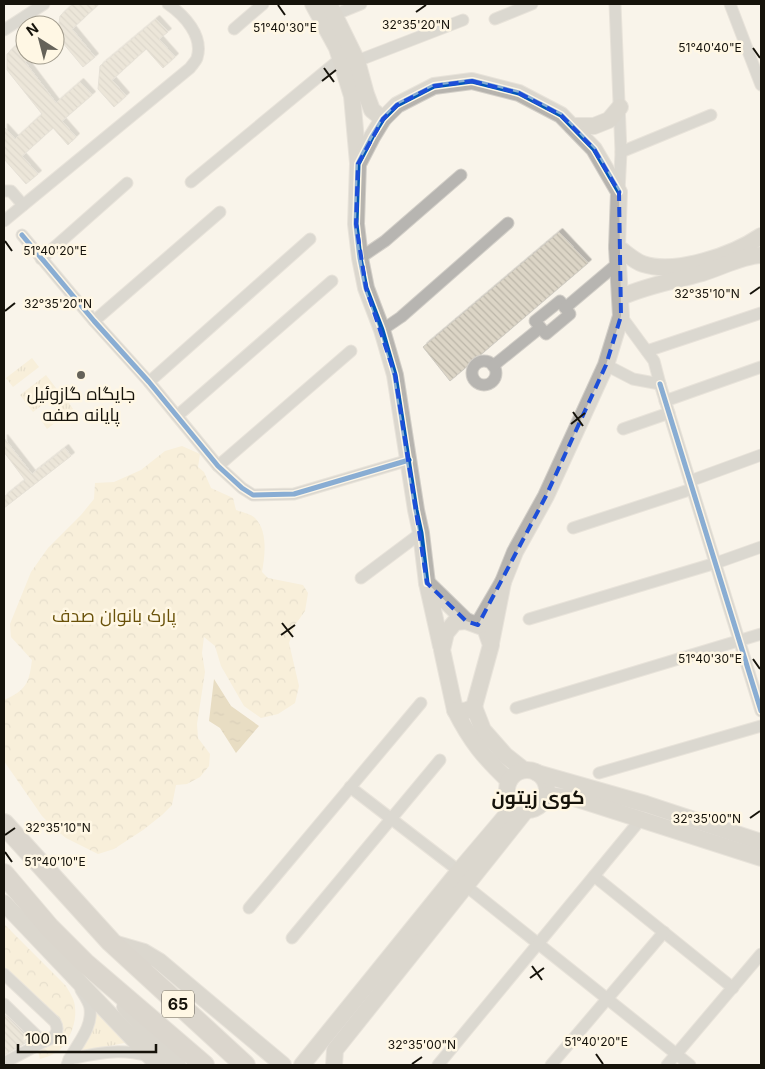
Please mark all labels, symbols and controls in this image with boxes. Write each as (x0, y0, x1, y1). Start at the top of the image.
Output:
north arrow (15, 15, 65, 65)
text: 32°35'20"N (382, 17, 450, 32)
text: N (23, 19, 41, 39)
text: 51°40'30"E (253, 20, 317, 35)
text: 51°40'40"E (678, 40, 742, 55)
text: 51°40'20"E (23, 243, 87, 258)
text: 32°35'10"N (674, 286, 740, 301)
text: 32°35'20"N (24, 296, 92, 311)
marker: جایگاه گازوئیل پایانه صفه (75, 369, 87, 381)
place label: جایگاه گازوئیل پایانه صفه (27, 383, 135, 427)
park label: پارک بانوان صدف (52, 605, 176, 628)
text: 51°40'30"E (678, 651, 742, 666)
district label: کوی زیتون (492, 786, 584, 810)
text: 32°35'00"N (673, 811, 741, 826)
text: 32°35'10"N (25, 820, 91, 835)
text: 51°40'10"E (24, 854, 86, 869)
road number: 65 (162, 991, 194, 1018)
scale bar (18, 1022, 155, 1054)
text: 100 m (25, 1029, 67, 1048)
text: 51°40'20"E (564, 1034, 628, 1049)
text: 32°35'00"N (388, 1037, 456, 1052)

